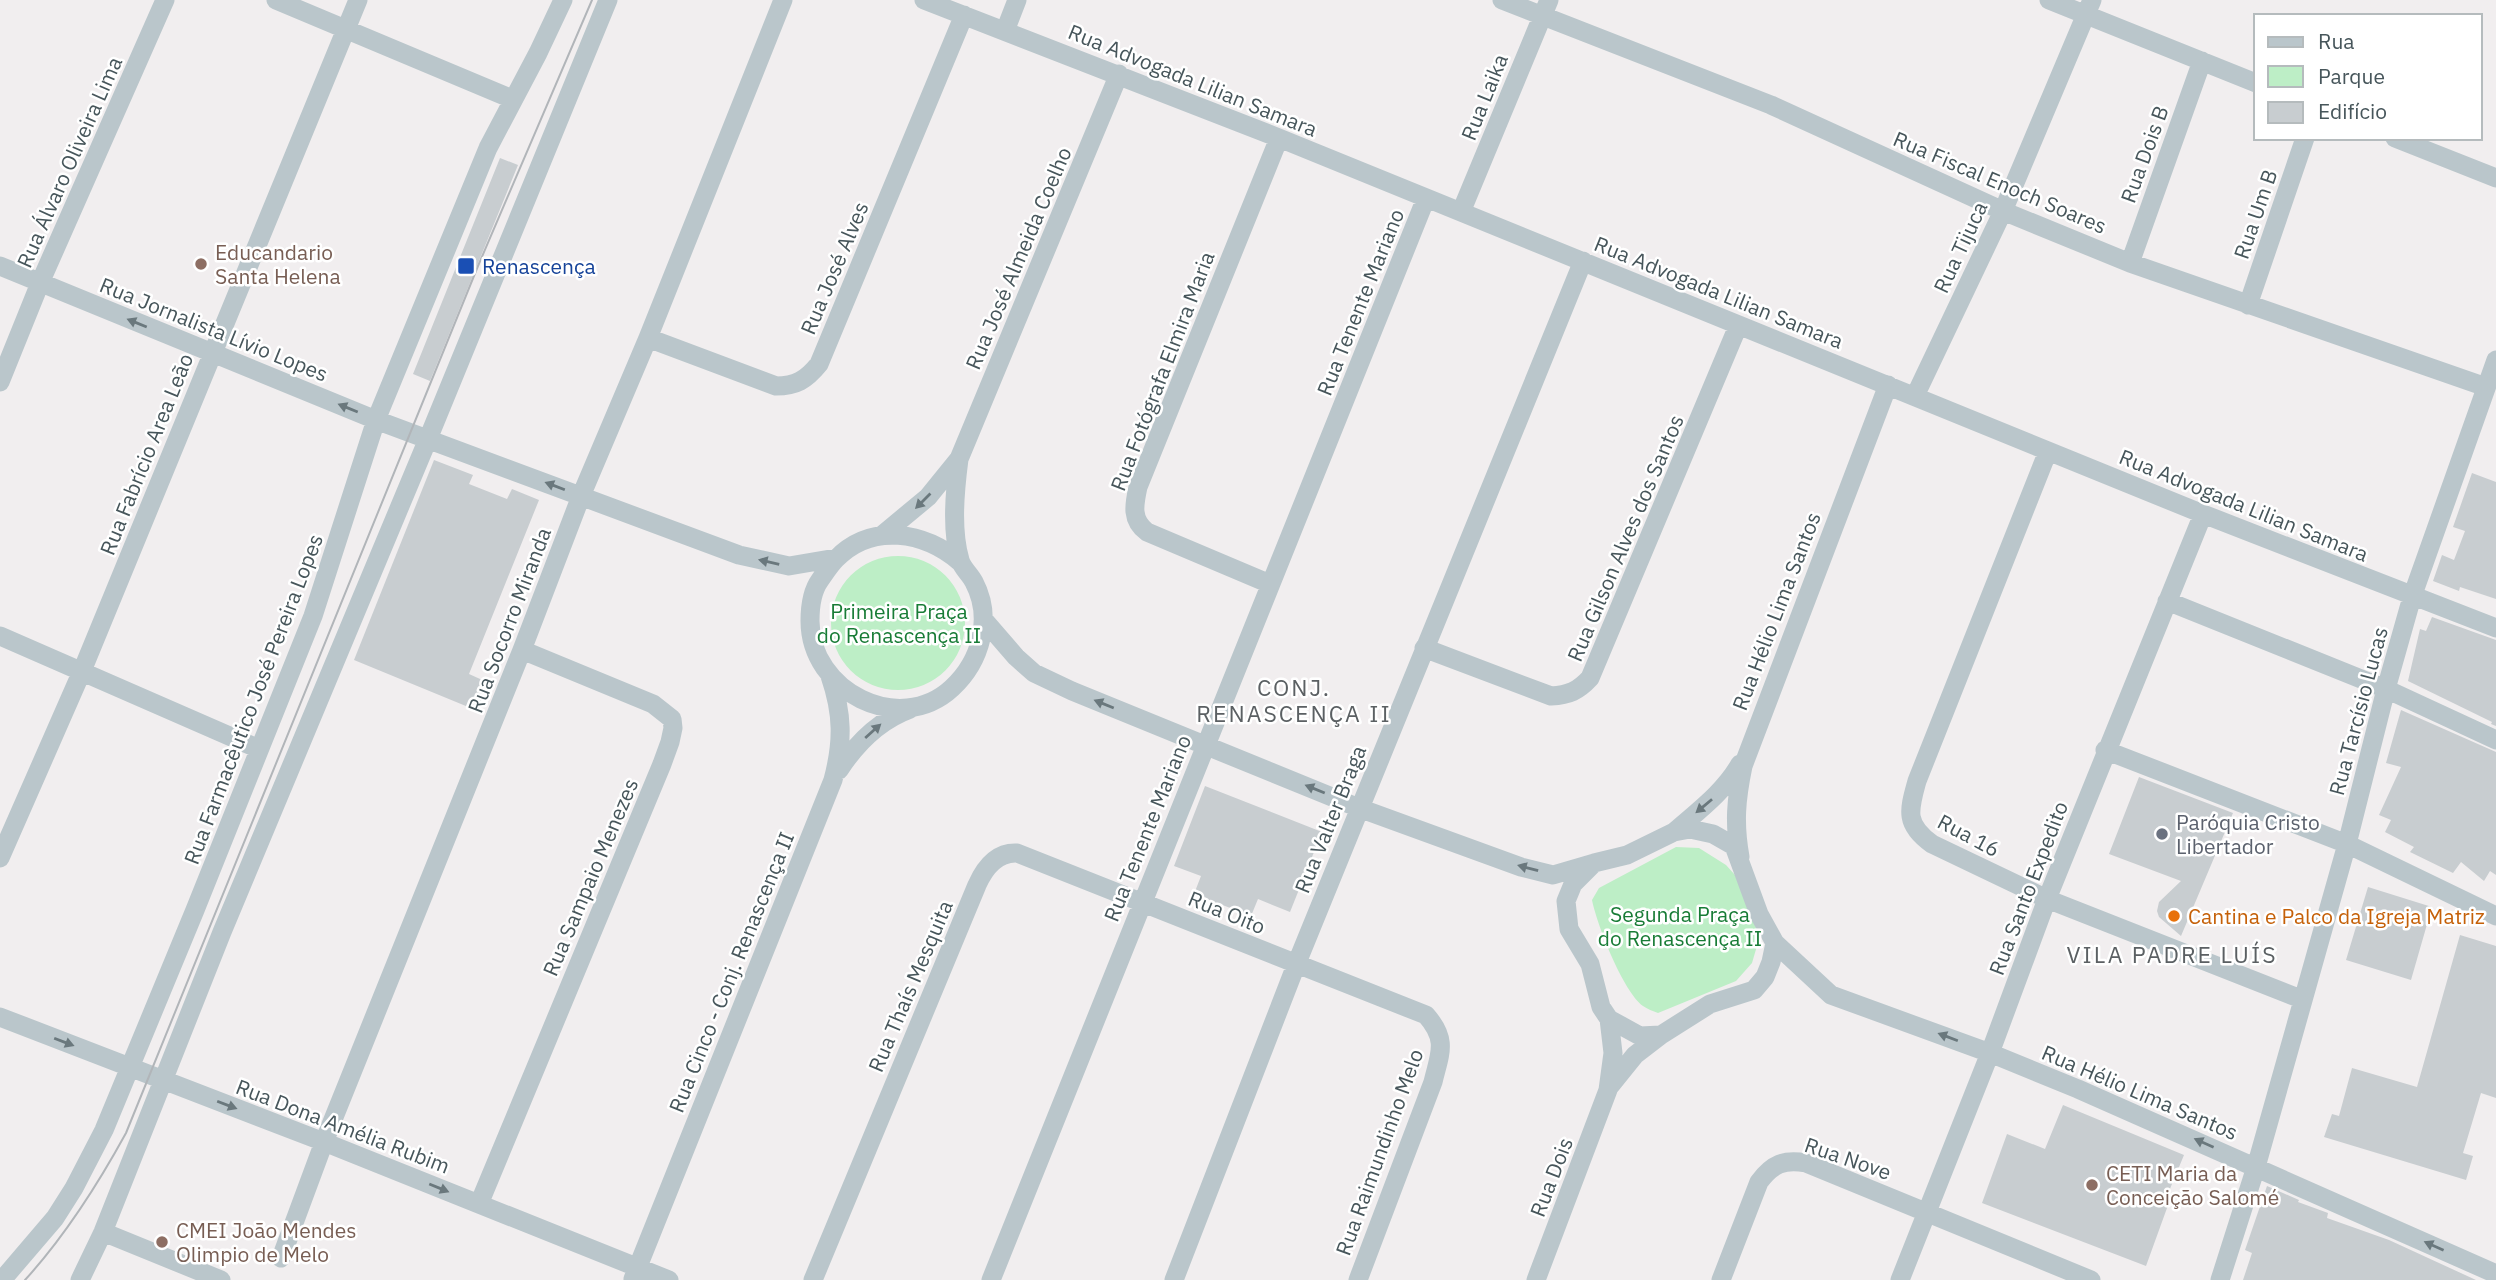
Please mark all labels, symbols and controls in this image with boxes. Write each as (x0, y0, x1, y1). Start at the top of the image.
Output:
legend (2254, 14, 2482, 140)
street label: Rua Advogada Lilian Samara (1064, 17, 1322, 143)
text: Rua (2318, 27, 2355, 55)
street label: Rua Laika (1454, 50, 1514, 144)
street label: Rua Álvaro Oliveira Lima (10, 52, 128, 272)
text: Parque (2318, 62, 2385, 90)
text: Edifício (2318, 97, 2387, 125)
street label: Rua Dois B (2113, 102, 2175, 206)
street label: Rua Fiscal Enoch Soares (1889, 124, 2111, 240)
street label: Rua José Almeida Coelho (958, 142, 1078, 374)
street label: Rua Um B (2227, 166, 2283, 262)
street label: Rua José Alves (793, 197, 875, 339)
street label: Rua Tijuca (1927, 197, 1993, 297)
street label: Rua Tenente Mariano (1310, 205, 1410, 399)
street label: Rua Advogada Lilian Samara (1590, 229, 1848, 355)
place label: Educandario Santa Helena (215, 238, 341, 290)
street label: Rua Fotógrafa Elmira Maria (1103, 247, 1221, 495)
place label: Renascença (482, 252, 596, 280)
marker: Educandario Santa Helena (193, 256, 209, 272)
marker: Renascença (456, 256, 476, 276)
street label: Rua Jornalista Lívio Lopes (96, 270, 332, 388)
one-way arrow (126, 317, 147, 328)
street label: Rua Fabrício Area Leão (93, 349, 199, 559)
one-way arrow (337, 403, 358, 414)
street label: Rua Gilson Alves dos Santos (1560, 410, 1690, 666)
street label: Rua Advogada Lilian Samara (2115, 442, 2373, 568)
one-way arrow (544, 481, 565, 492)
one-way arrow (915, 493, 931, 509)
street label: Rua Hélio Lima Santos (1725, 508, 1827, 714)
street label: Rua Socorro Miranda (461, 523, 557, 717)
street label: Rua Farmacêutico José Pereira Lopes (177, 530, 329, 868)
one-way arrow (758, 556, 780, 567)
park label: Primeira Praça do Renascença II (817, 597, 981, 649)
street label: Rua Tarcísio Lucas (2322, 624, 2394, 798)
district label: CONJ. RENASCENÇA II (1196, 672, 1392, 728)
one-way arrow (1094, 698, 1114, 710)
one-way arrow (864, 724, 881, 740)
street label: Rua Tenente Mariano (1097, 731, 1197, 925)
street label: Rua Valter Braga (1288, 741, 1372, 897)
street label: Rua Sampaio Menezes (536, 774, 644, 980)
one-way arrow (1304, 784, 1325, 795)
street label: Rua Santo Expedito (1982, 797, 2074, 979)
one-way arrow (1695, 798, 1712, 813)
street label: Rua 16 (1933, 807, 2005, 863)
place label: Paróquia Cristo Libertador (2176, 808, 2320, 860)
marker: Paróquia Cristo Libertador (2154, 826, 2170, 842)
street label: Rua Cinco - Conj. Renascença II (662, 828, 800, 1116)
one-way arrow (1517, 862, 1539, 873)
street label: Rua Oito (1184, 884, 1270, 940)
street label: Rua Thaís Mesquita (861, 896, 959, 1076)
park label: Segunda Praça do Renascença II (1598, 900, 1762, 952)
place label: Cantina e Palco da Igreja Matriz (2188, 902, 2485, 930)
marker: Cantina e Palco da Igreja Matriz (2166, 908, 2182, 924)
district label: VILA PADRE LUÍS (2066, 939, 2278, 969)
one-way arrow (1938, 1031, 1959, 1042)
one-way arrow (53, 1037, 74, 1048)
street label: Rua Hélio Lima Santos (2038, 1038, 2242, 1146)
street label: Rua Raimundinho Melo (1329, 1045, 1429, 1259)
street label: Rua Dona Amélia Rubim (232, 1072, 454, 1180)
one-way arrow (217, 1100, 238, 1111)
street label: Rua Nove (1801, 1130, 1895, 1186)
street label: Rua Dois (1523, 1133, 1579, 1221)
one-way arrow (2193, 1138, 2214, 1149)
place label: CETI Maria da Conceição Salomé (2106, 1159, 2279, 1211)
marker: CETI Maria da Conceição Salomé (2084, 1177, 2100, 1193)
one-way arrow (429, 1182, 450, 1193)
place label: CMEI João Mendes Olimpio de Melo (176, 1216, 357, 1268)
marker: CMEI João Mendes Olimpio de Melo (154, 1234, 170, 1250)
one-way arrow (2423, 1240, 2444, 1251)

